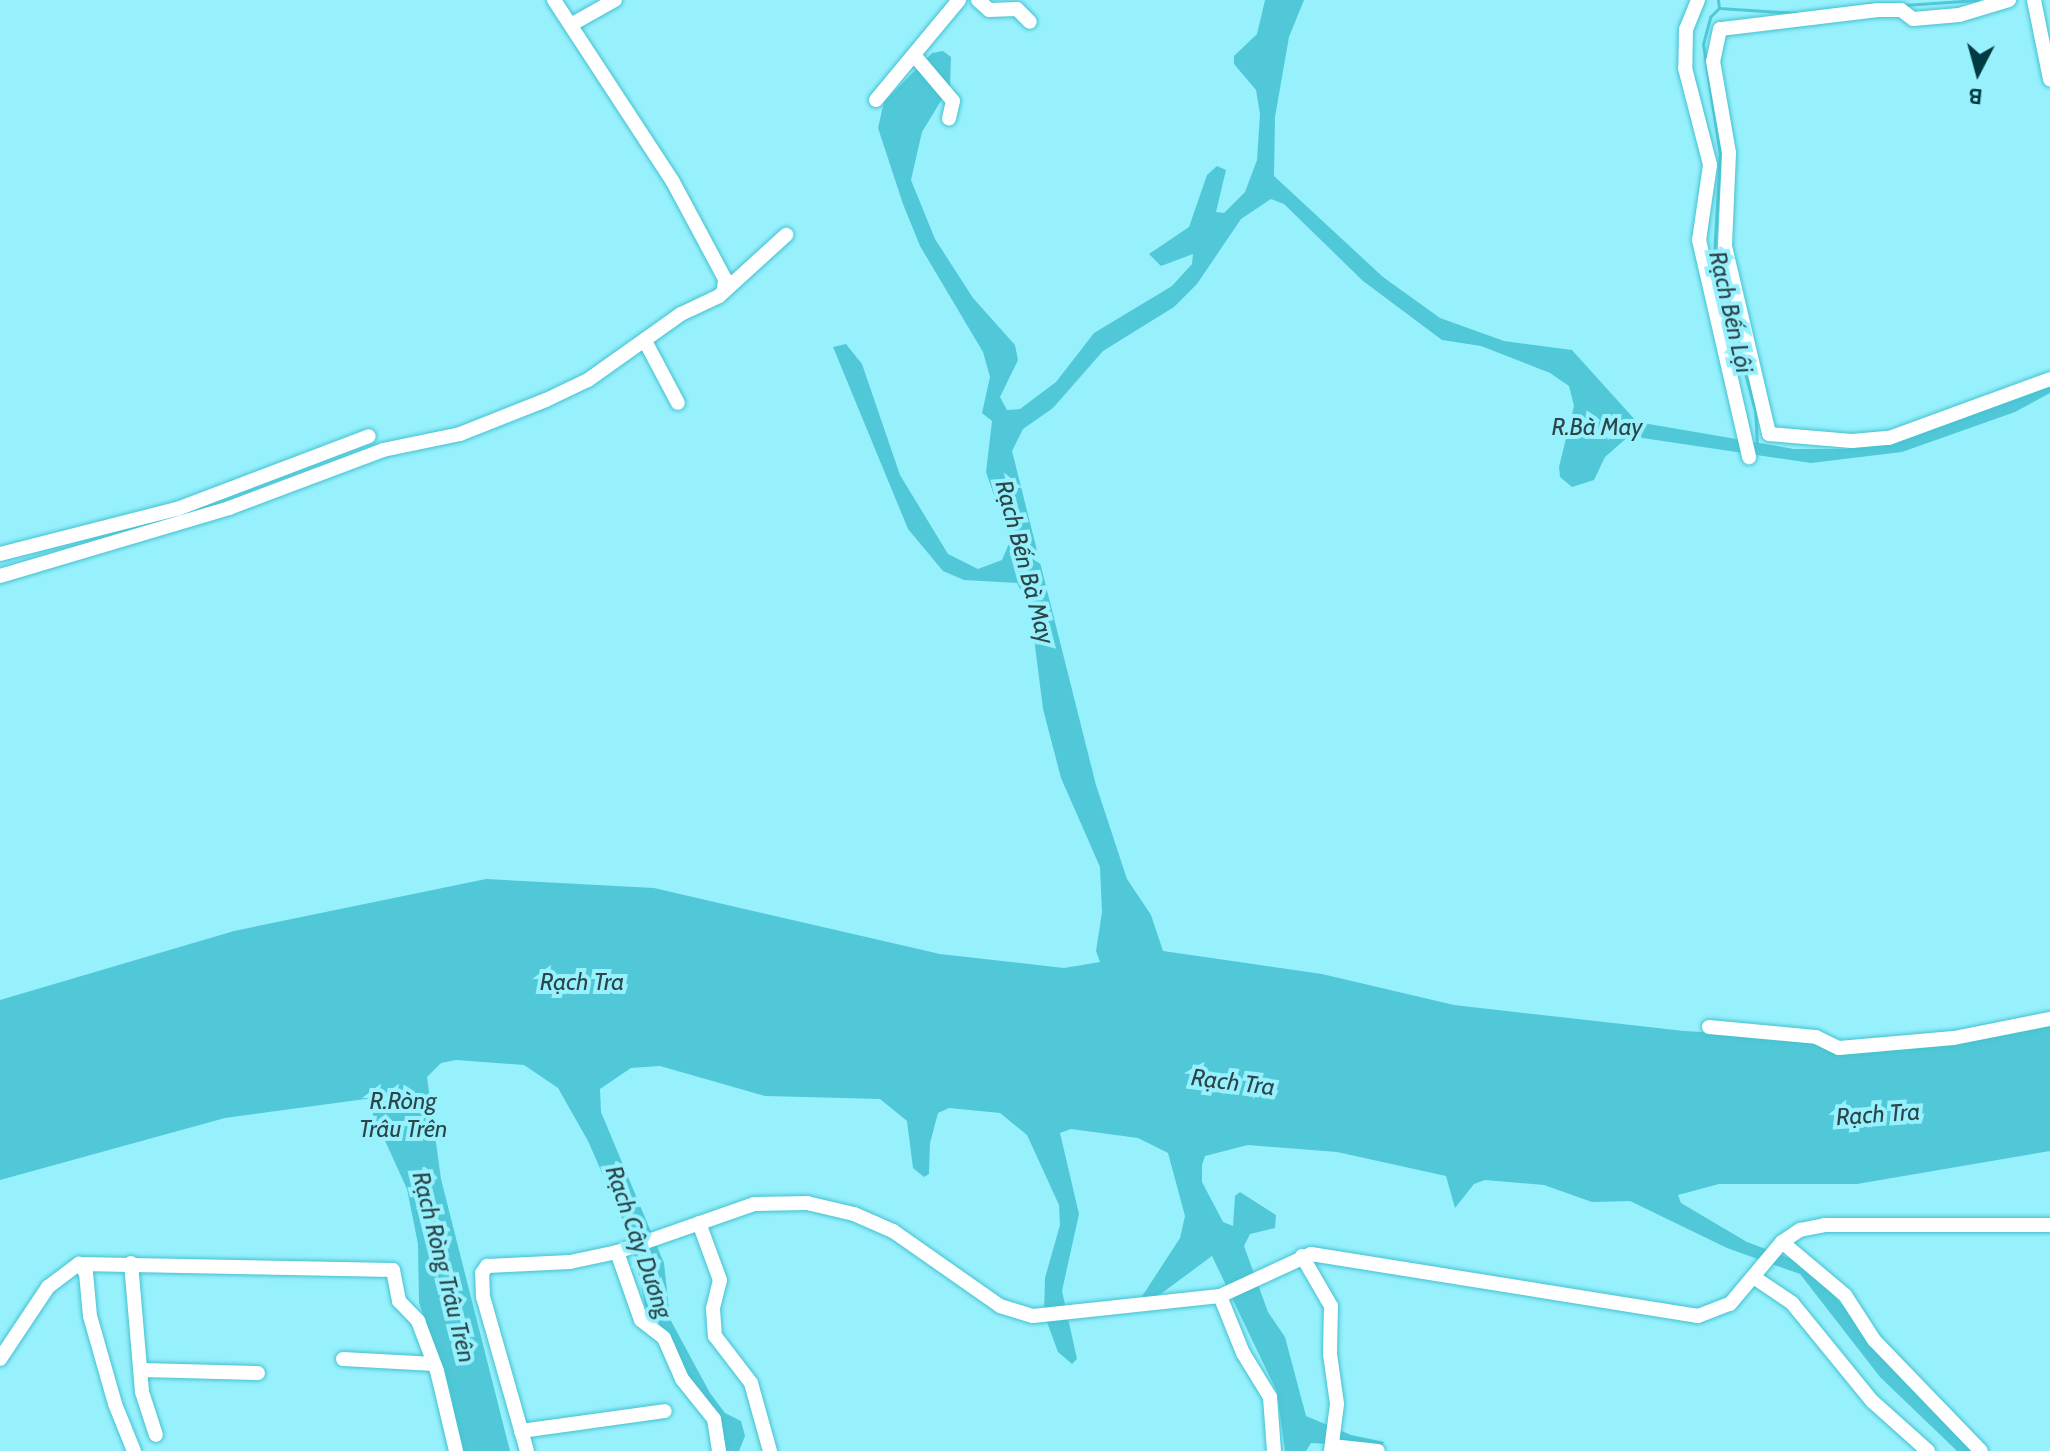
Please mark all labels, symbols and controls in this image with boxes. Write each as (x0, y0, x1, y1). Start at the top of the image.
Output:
north arrow (1938, 32, 2018, 112)
text: B (1967, 82, 1984, 111)
water label: Rạch Bến Lội (1703, 248, 1759, 376)
water label: R.Bà May (1551, 413, 1643, 441)
water label: Rạch Bến Bà May (989, 477, 1061, 647)
water label: Rạch Tra (540, 968, 624, 996)
water label: Rạch Tra (1189, 1063, 1277, 1101)
water label: R.Ròng Trâu Trên (359, 1087, 447, 1143)
water label: Rạch Tra (1835, 1097, 1921, 1131)
water label: Rạch Cây Dương (599, 1162, 679, 1322)
water label: Rạch Ròng Trâu Trên (406, 1169, 482, 1365)

